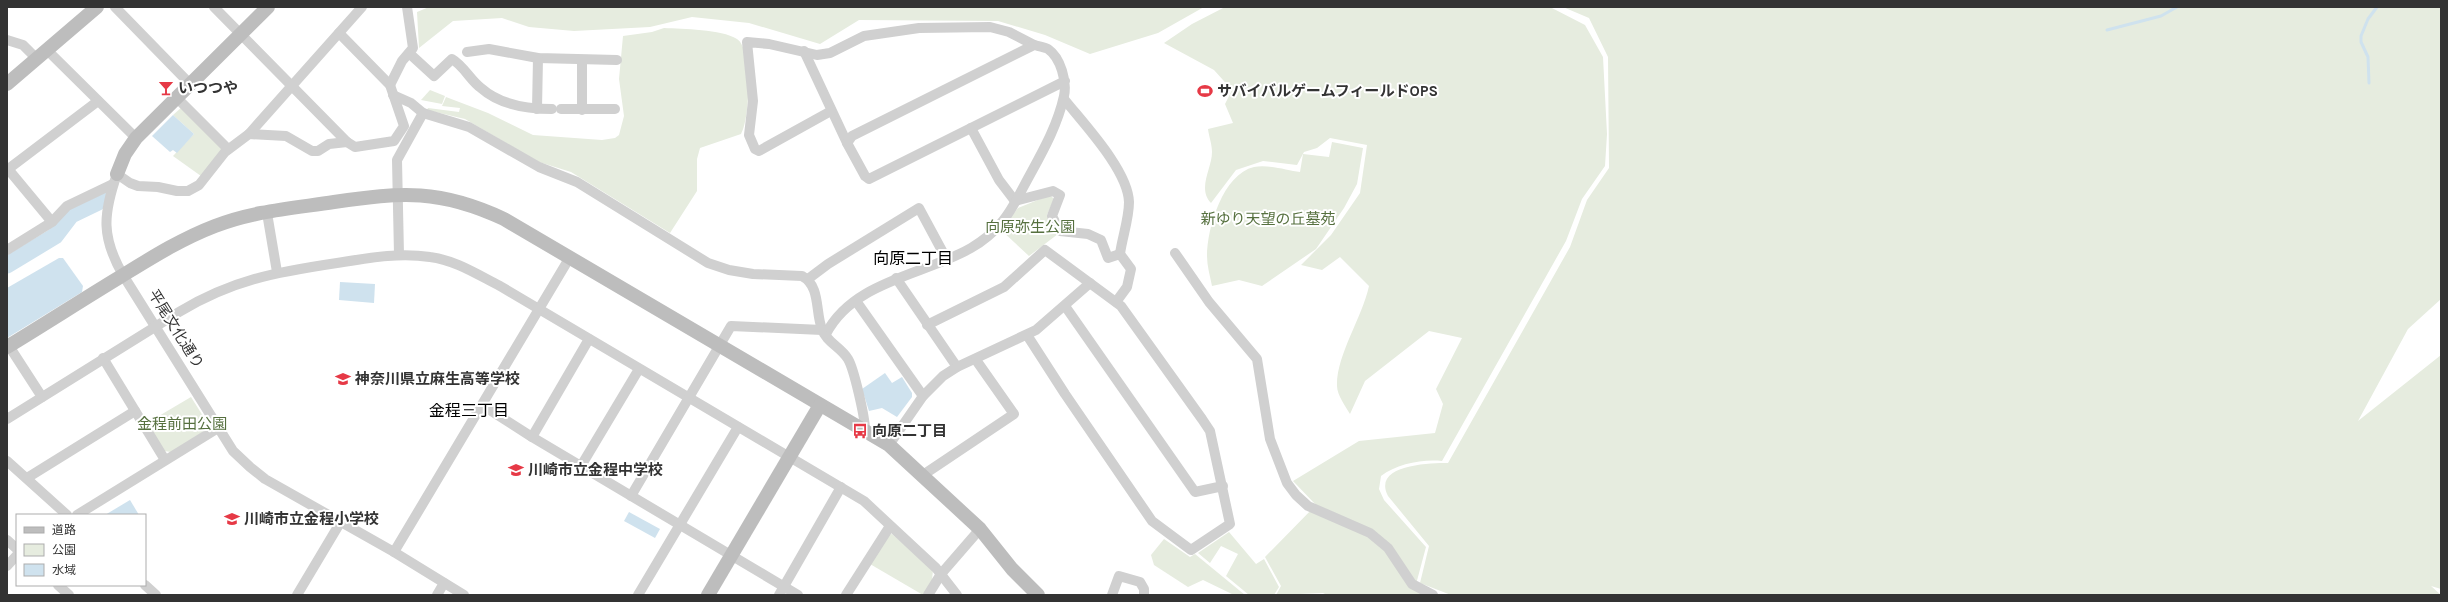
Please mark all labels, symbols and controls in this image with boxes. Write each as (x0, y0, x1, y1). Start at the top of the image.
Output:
bar icon: いつつや (157, 79, 175, 97)
place label: いつつや (178, 79, 238, 97)
sports icon: サバイバルゲームフィールドOPS (1196, 82, 1214, 100)
place label: サバイバルゲームフィールドOPS (1217, 82, 1438, 100)
park label: 新ゆり天望の丘墓苑 (1200, 210, 1336, 228)
park label: 向原弥生公園 (985, 218, 1075, 236)
district label: 向原二丁目 (873, 249, 953, 268)
street label: 平尾文化通り (145, 286, 207, 372)
school or university icon: 神奈川県立麻生高等学校 (334, 370, 352, 388)
place label: 神奈川県立麻生高等学校 (354, 370, 520, 388)
district label: 金程三丁目 (429, 401, 509, 420)
park label: 金程前田公園 (137, 415, 227, 433)
bus stop icon: 向原二丁目 (851, 422, 869, 440)
place label: 向原二丁目 (872, 422, 947, 440)
school or university icon: 川崎市立金程中学校 (507, 461, 525, 479)
place label: 川崎市立金程中学校 (528, 461, 663, 479)
school or university icon: 川崎市立金程小学校 (223, 510, 241, 528)
place label: 川崎市立金程小学校 (244, 510, 379, 528)
legend (16, 514, 146, 586)
text: 道路 (52, 523, 76, 537)
text: 公園 (52, 543, 76, 557)
text: 水域 (52, 563, 76, 577)

